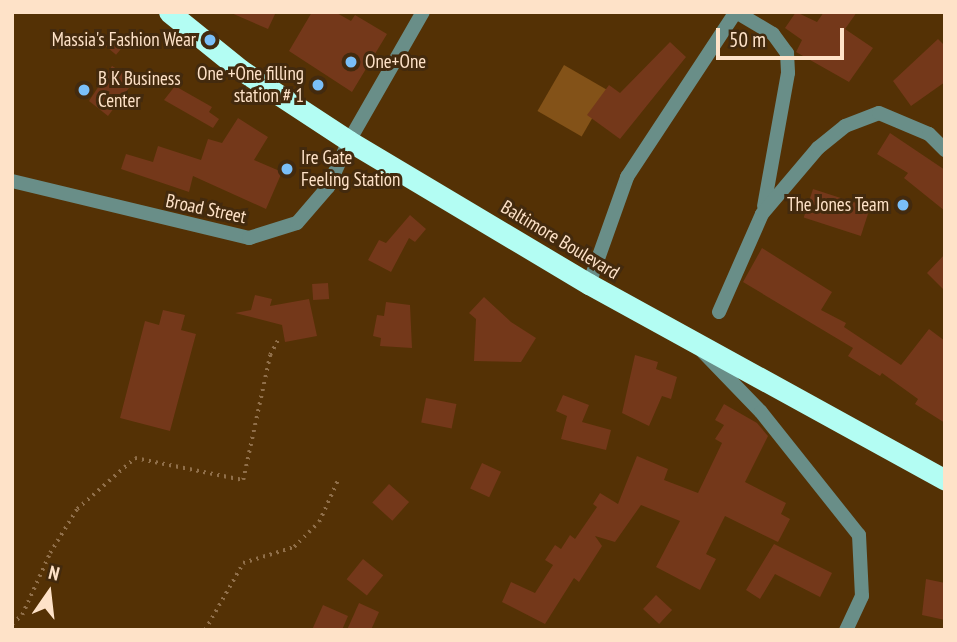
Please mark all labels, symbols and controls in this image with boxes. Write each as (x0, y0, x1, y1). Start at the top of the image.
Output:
scale bar (719, 14, 847, 58)
text: 50 m (729, 26, 766, 53)
place label: Massia's Fashion Wear (51, 29, 196, 51)
marker: Massia's Fashion Wear (202, 32, 218, 48)
place label: One+One (365, 51, 426, 73)
marker: One+One (343, 54, 359, 70)
place label: One +One filling station # 1 (197, 63, 304, 107)
place label: B K Business Center (98, 68, 181, 112)
marker: One +One filling station # 1 (310, 77, 326, 93)
marker: B K Business Center (76, 82, 92, 98)
place label: Ire Gate Feeling Station (301, 147, 400, 191)
marker: Ire Gate Feeling Station (279, 161, 295, 177)
street label: Broad Street (164, 189, 248, 229)
place label: The Jones Team (786, 194, 889, 216)
street label: Baltimore Boulevard (497, 196, 623, 284)
marker: The Jones Team (895, 197, 911, 213)
north arrow (14, 558, 84, 628)
text: N (46, 560, 62, 586)

